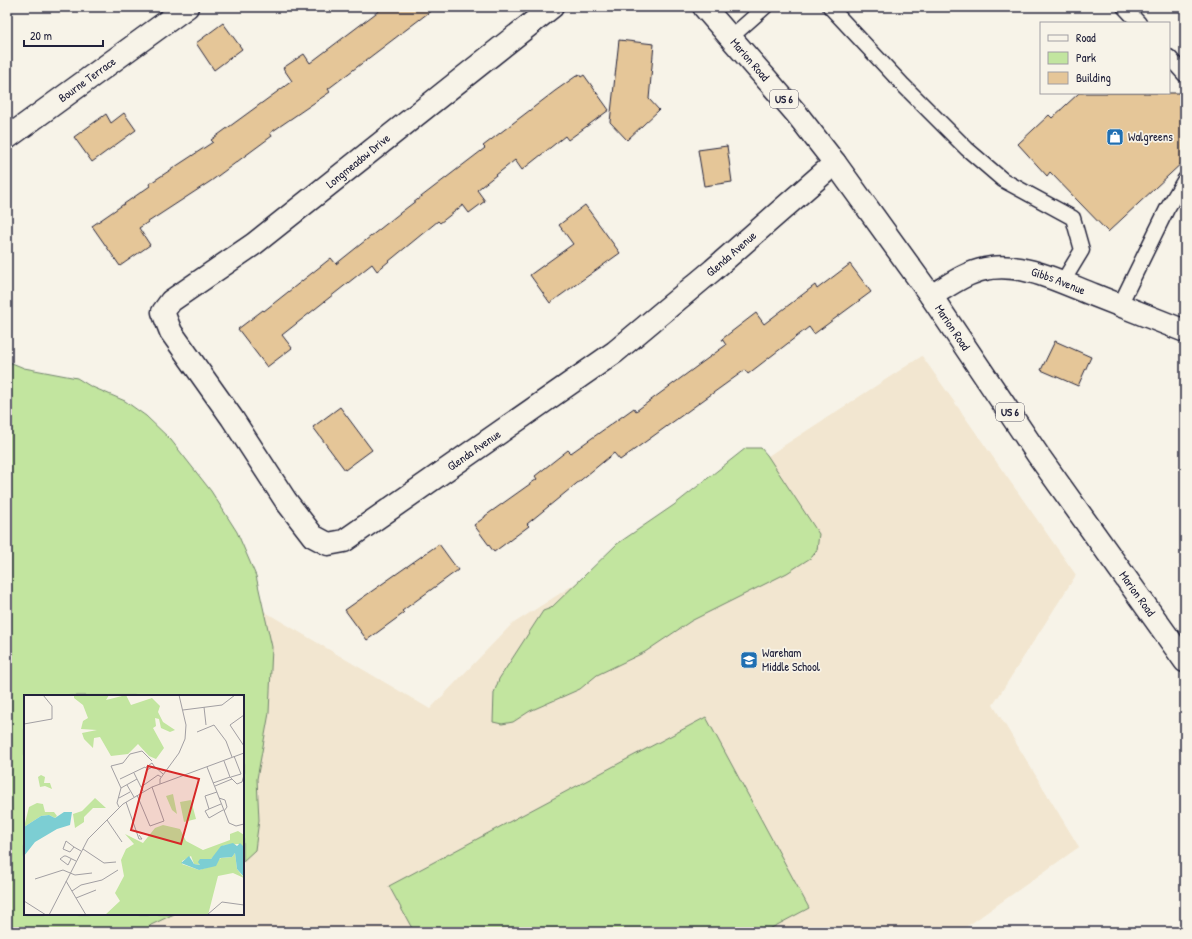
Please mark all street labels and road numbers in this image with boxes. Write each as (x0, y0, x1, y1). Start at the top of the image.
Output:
street label: Marion Road (727, 34, 774, 85)
street label: Bourne Terrace (55, 53, 119, 106)
road number: US 6 (770, 90, 798, 108)
street label: Longmeadow Drive (322, 129, 394, 192)
street label: Glenda Avenue (702, 227, 760, 280)
street label: Gibbs Avenue (1030, 263, 1088, 299)
street label: Marion Road (931, 301, 974, 354)
road number: US 6 (996, 403, 1024, 421)
street label: Glenda Avenue (443, 425, 504, 475)
street label: Marion Road (1115, 567, 1160, 620)

